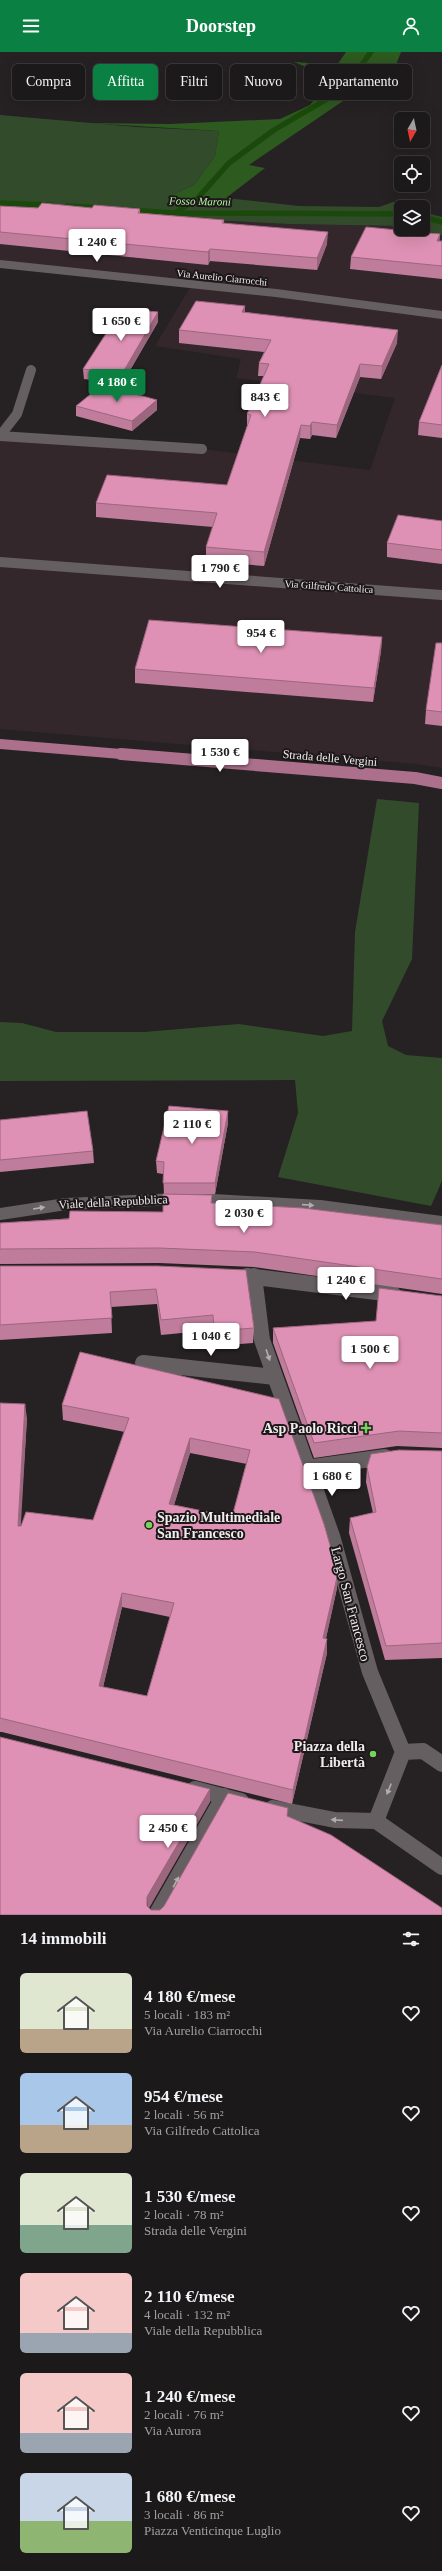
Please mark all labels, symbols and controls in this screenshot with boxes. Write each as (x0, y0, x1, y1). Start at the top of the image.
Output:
icon: menu (20, 15, 42, 37)
icon: person (400, 15, 422, 37)
text: Doorstep (186, 16, 256, 36)
chip: Compra (12, 64, 85, 100)
chip: Affitta (93, 64, 158, 100)
chip: Filtri (166, 64, 222, 100)
chip: Nuovo (230, 64, 296, 100)
chip: Appartamento (304, 64, 412, 100)
north arrow (394, 112, 430, 148)
map controls (394, 112, 430, 236)
button: locate (394, 156, 430, 192)
water label: Fosso Maroni (168, 194, 231, 208)
button: layers (394, 200, 430, 236)
pin: 1 240 € (60, 229, 134, 263)
text: 1 240 € (78, 234, 117, 249)
street label: Via Aurelio Ciarrocchi (176, 267, 268, 288)
pin: 1 650 € (84, 308, 158, 342)
text: 1 650 € (102, 313, 141, 328)
pin: 4 180 € (80, 369, 154, 403)
text: 4 180 € (98, 374, 137, 389)
pin: 843 € (237, 384, 293, 418)
text: 843 € (250, 389, 280, 404)
pin: 1 790 € (183, 555, 257, 589)
text: 1 790 € (201, 560, 240, 575)
street label: Via Gilfredo Cattolica (284, 578, 374, 595)
pin: 954 € (233, 620, 289, 654)
text: 954 € (246, 625, 276, 640)
pin: 1 530 € (183, 739, 257, 773)
text: 1 530 € (201, 744, 240, 759)
street label: Strada delle Vergini (282, 747, 379, 769)
pin: 2 110 € (155, 1111, 229, 1145)
text: 2 110 € (173, 1116, 211, 1131)
street label: Viale della Repubblica (58, 1192, 169, 1212)
pin: 2 030 € (207, 1200, 281, 1234)
one-way arrow (302, 1201, 314, 1208)
one-way arrow (32, 1205, 45, 1211)
text: 2 030 € (225, 1205, 264, 1220)
pin: 1 240 € (309, 1267, 383, 1301)
text: 1 240 € (327, 1272, 366, 1287)
pin: 1 040 € (174, 1323, 248, 1357)
text: 1 040 € (192, 1328, 231, 1343)
pin: 1 500 € (333, 1336, 407, 1370)
text: 1 500 € (351, 1341, 390, 1356)
one-way arrow (265, 1350, 271, 1362)
place label: Asp Paolo Ricci (263, 1421, 357, 1436)
marker: Asp Paolo Ricci (360, 1422, 372, 1434)
pin: 1 680 € (295, 1463, 369, 1497)
text: 1 680 € (313, 1468, 352, 1483)
place label: Spazio Multimediale San Francesco (157, 1510, 280, 1541)
marker: Spazio Multimediale San Francesco (144, 1520, 154, 1530)
street label: Largo San Francesco (328, 1545, 373, 1663)
place label: Piazza della Libertà (294, 1739, 365, 1770)
marker: Piazza della Libertà (368, 1749, 378, 1759)
one-way arrow (386, 1783, 392, 1795)
pin: 2 450 € (131, 1815, 205, 1849)
one-way arrow (331, 1816, 343, 1823)
text: 2 450 € (149, 1820, 188, 1835)
one-way arrow (172, 1876, 179, 1887)
icon: filters (400, 1928, 422, 1950)
text: 14 immobili (20, 1929, 106, 1948)
text: 4 180 €/mese (144, 1987, 236, 2006)
icon: home (52, 1989, 100, 2037)
icon: heart (400, 2002, 422, 2024)
text: 5 locali · 183 m² (144, 2007, 230, 2022)
text: Via Aurelio Ciarrocchi (144, 2023, 262, 2038)
text: 954 €/mese (144, 2087, 223, 2106)
icon: home (52, 2089, 100, 2137)
icon: heart (400, 2102, 422, 2124)
text: 2 locali · 56 m² (144, 2107, 224, 2122)
text: Via Gilfredo Cattolica (144, 2123, 259, 2138)
text: 1 530 €/mese (144, 2187, 236, 2206)
icon: home (52, 2189, 100, 2237)
icon: heart (400, 2202, 422, 2224)
text: 2 locali · 78 m² (144, 2207, 224, 2222)
text: Strada delle Vergini (144, 2223, 247, 2238)
text: 2 110 €/mese (144, 2287, 235, 2306)
icon: home (52, 2289, 100, 2337)
icon: heart (400, 2302, 422, 2324)
text: 4 locali · 132 m² (144, 2307, 230, 2322)
text: Viale della Repubblica (144, 2323, 262, 2338)
text: 1 240 €/mese (144, 2387, 236, 2406)
icon: home (52, 2389, 100, 2437)
icon: heart (400, 2402, 422, 2424)
text: 2 locali · 76 m² (144, 2407, 224, 2422)
text: Via Aurora (144, 2423, 201, 2438)
text: 1 680 €/mese (144, 2487, 236, 2506)
icon: home (52, 2489, 100, 2537)
icon: heart (400, 2502, 422, 2524)
text: 3 locali · 86 m² (144, 2507, 224, 2522)
text: Piazza Venticinque Luglio (144, 2523, 281, 2538)

